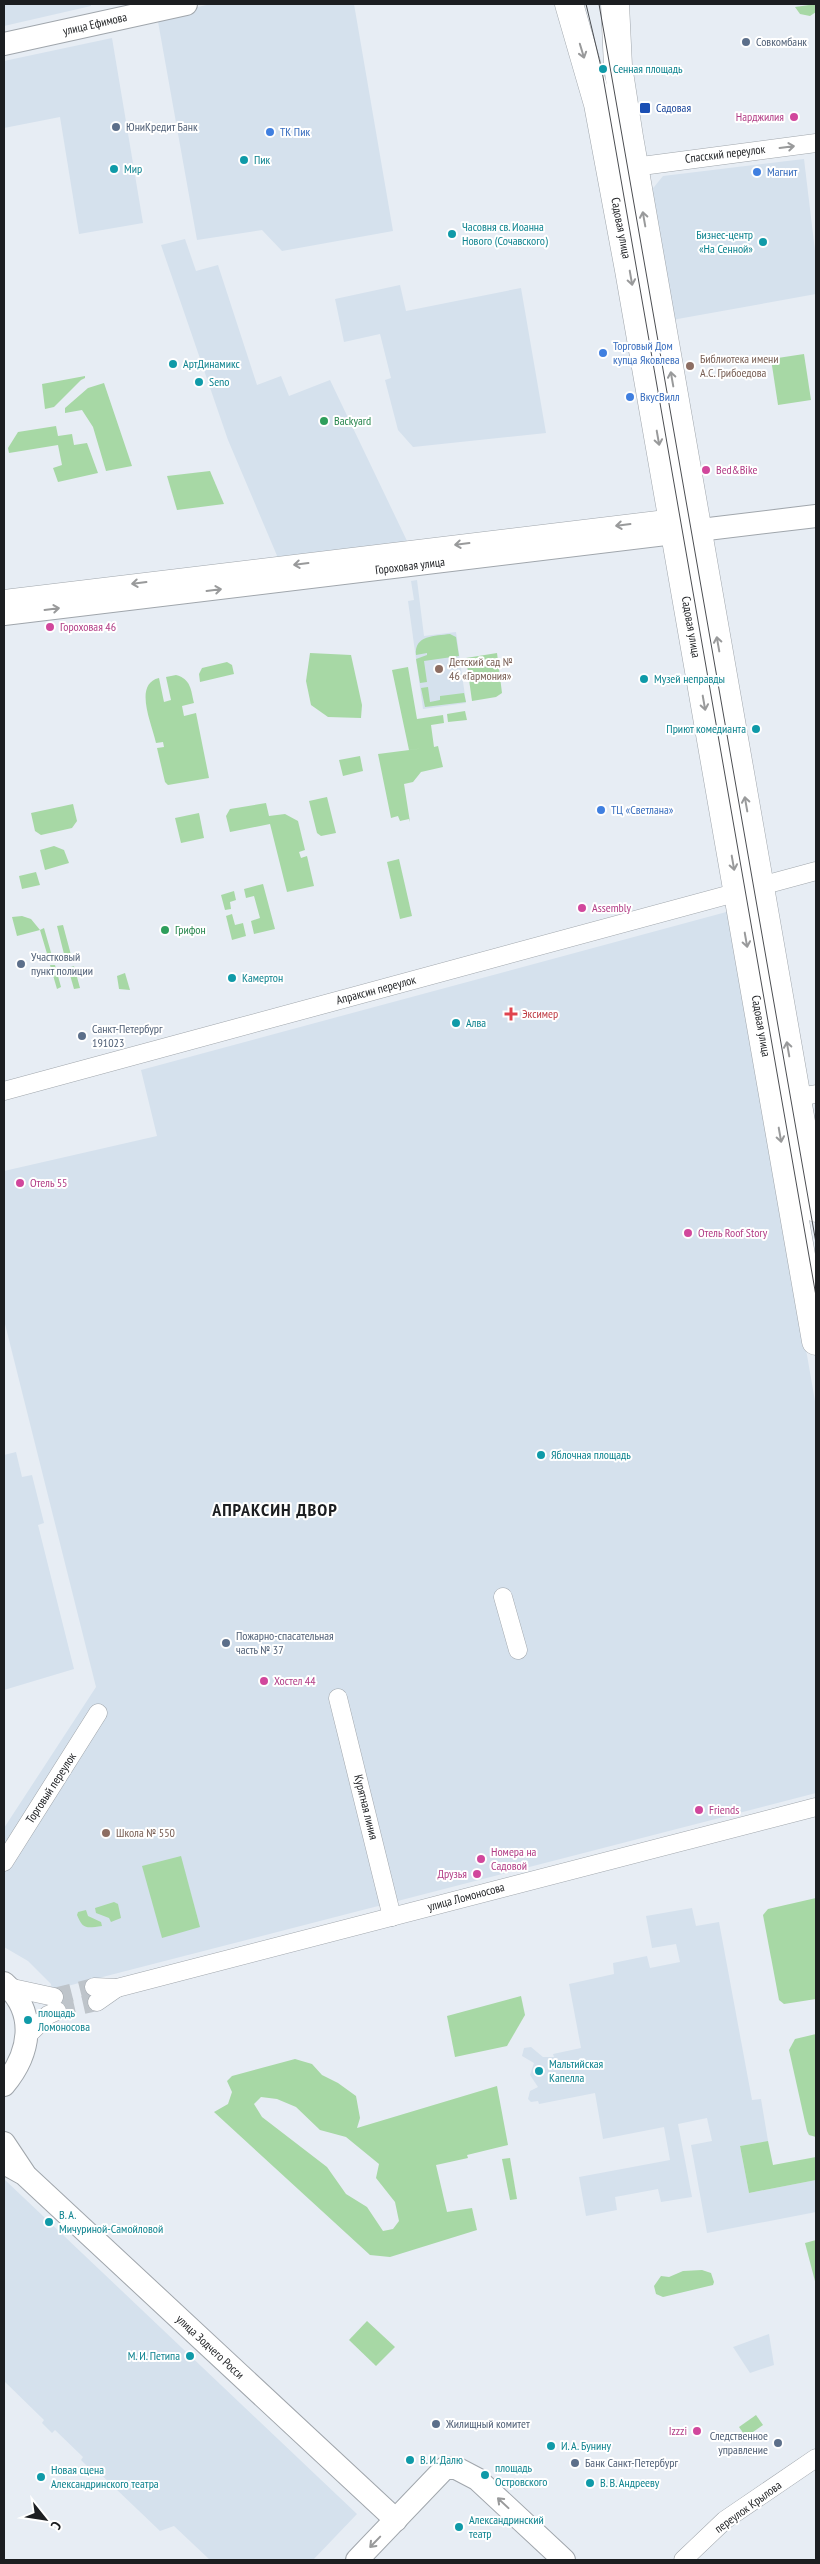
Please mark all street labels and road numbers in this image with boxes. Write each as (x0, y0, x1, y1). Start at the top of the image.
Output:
street label: улица Ефимова (61, 9, 129, 38)
street label: Спасский переулок (684, 141, 766, 166)
street label: Садовая улица (608, 196, 635, 260)
street label: Гороховая улица (374, 554, 446, 577)
street label: Садовая улица (679, 595, 704, 659)
street label: Апраксин переулок (334, 972, 418, 1007)
street label: Садовая улица (749, 994, 774, 1058)
street label: Торговый переулок (22, 1749, 79, 1826)
street label: Курятная линия (351, 1773, 382, 1841)
street label: улица Ломоносова (426, 1879, 506, 1914)
street label: улица Зодчего Росси (173, 2311, 247, 2382)
street label: переулок Крылова (711, 2477, 784, 2536)

